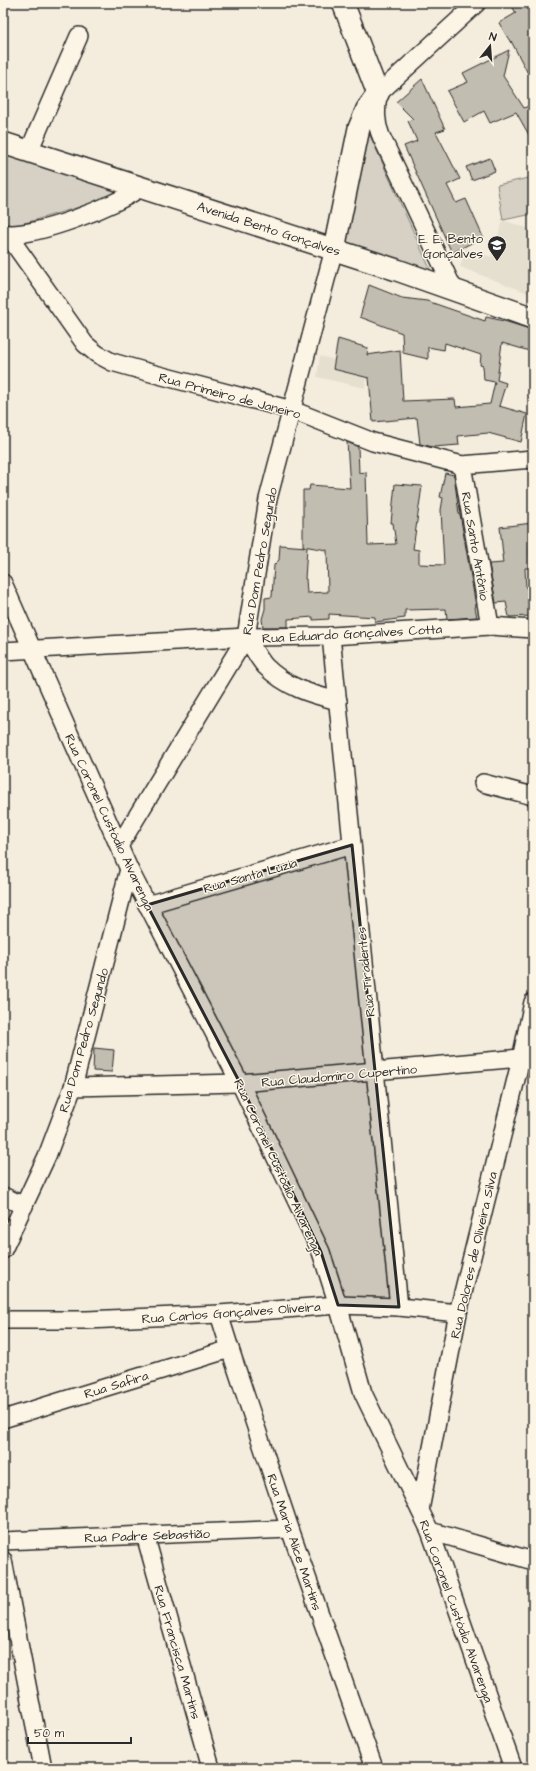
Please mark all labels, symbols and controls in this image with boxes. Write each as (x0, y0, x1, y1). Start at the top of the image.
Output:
north arrow (470, 26, 510, 66)
text: N (487, 29, 498, 45)
street label: Avenida Bento Gonçalves (195, 197, 343, 261)
place label: E. E. Bento Gonçalves (418, 230, 484, 263)
school or university icon: E. E. Bento Gonçalves (486, 234, 508, 262)
street label: Rua Primeiro de Janeiro (157, 368, 303, 424)
street label: Rua Dom Pedro Segundo (238, 485, 283, 637)
street label: Rua Santo Antônio (457, 490, 494, 603)
street label: Rua Eduardo Gonçalves Cotta (261, 620, 443, 648)
street label: Rua Coronel Custódio Alvarenga (59, 731, 158, 915)
street label: Rua Santa Luzia (201, 854, 300, 898)
street label: Rua Tiradentes (352, 925, 380, 1018)
street label: Rua Dom Pedro Segundo (55, 965, 114, 1115)
street label: Rua Claudomiro Cupertino (260, 1060, 418, 1092)
street label: Rua Coronel Custódio Alvarenga (228, 1076, 327, 1260)
street label: Rua Dolores de Oliveira Silva (446, 1170, 502, 1340)
street label: Rua Carlos Gonçalves Oliveira (141, 1298, 321, 1328)
street label: Rua Safira (82, 1367, 151, 1403)
street label: Rua Maria Alice Martins (262, 1472, 326, 1614)
street label: Rua Coronel Custódio Alvarenga (414, 1517, 498, 1706)
street label: Rua Padre Sebastião (84, 1525, 211, 1547)
street label: Rua Francisca Martins (149, 1583, 205, 1722)
scale bar (28, 1719, 131, 1745)
text: 50 m (34, 1725, 65, 1742)

